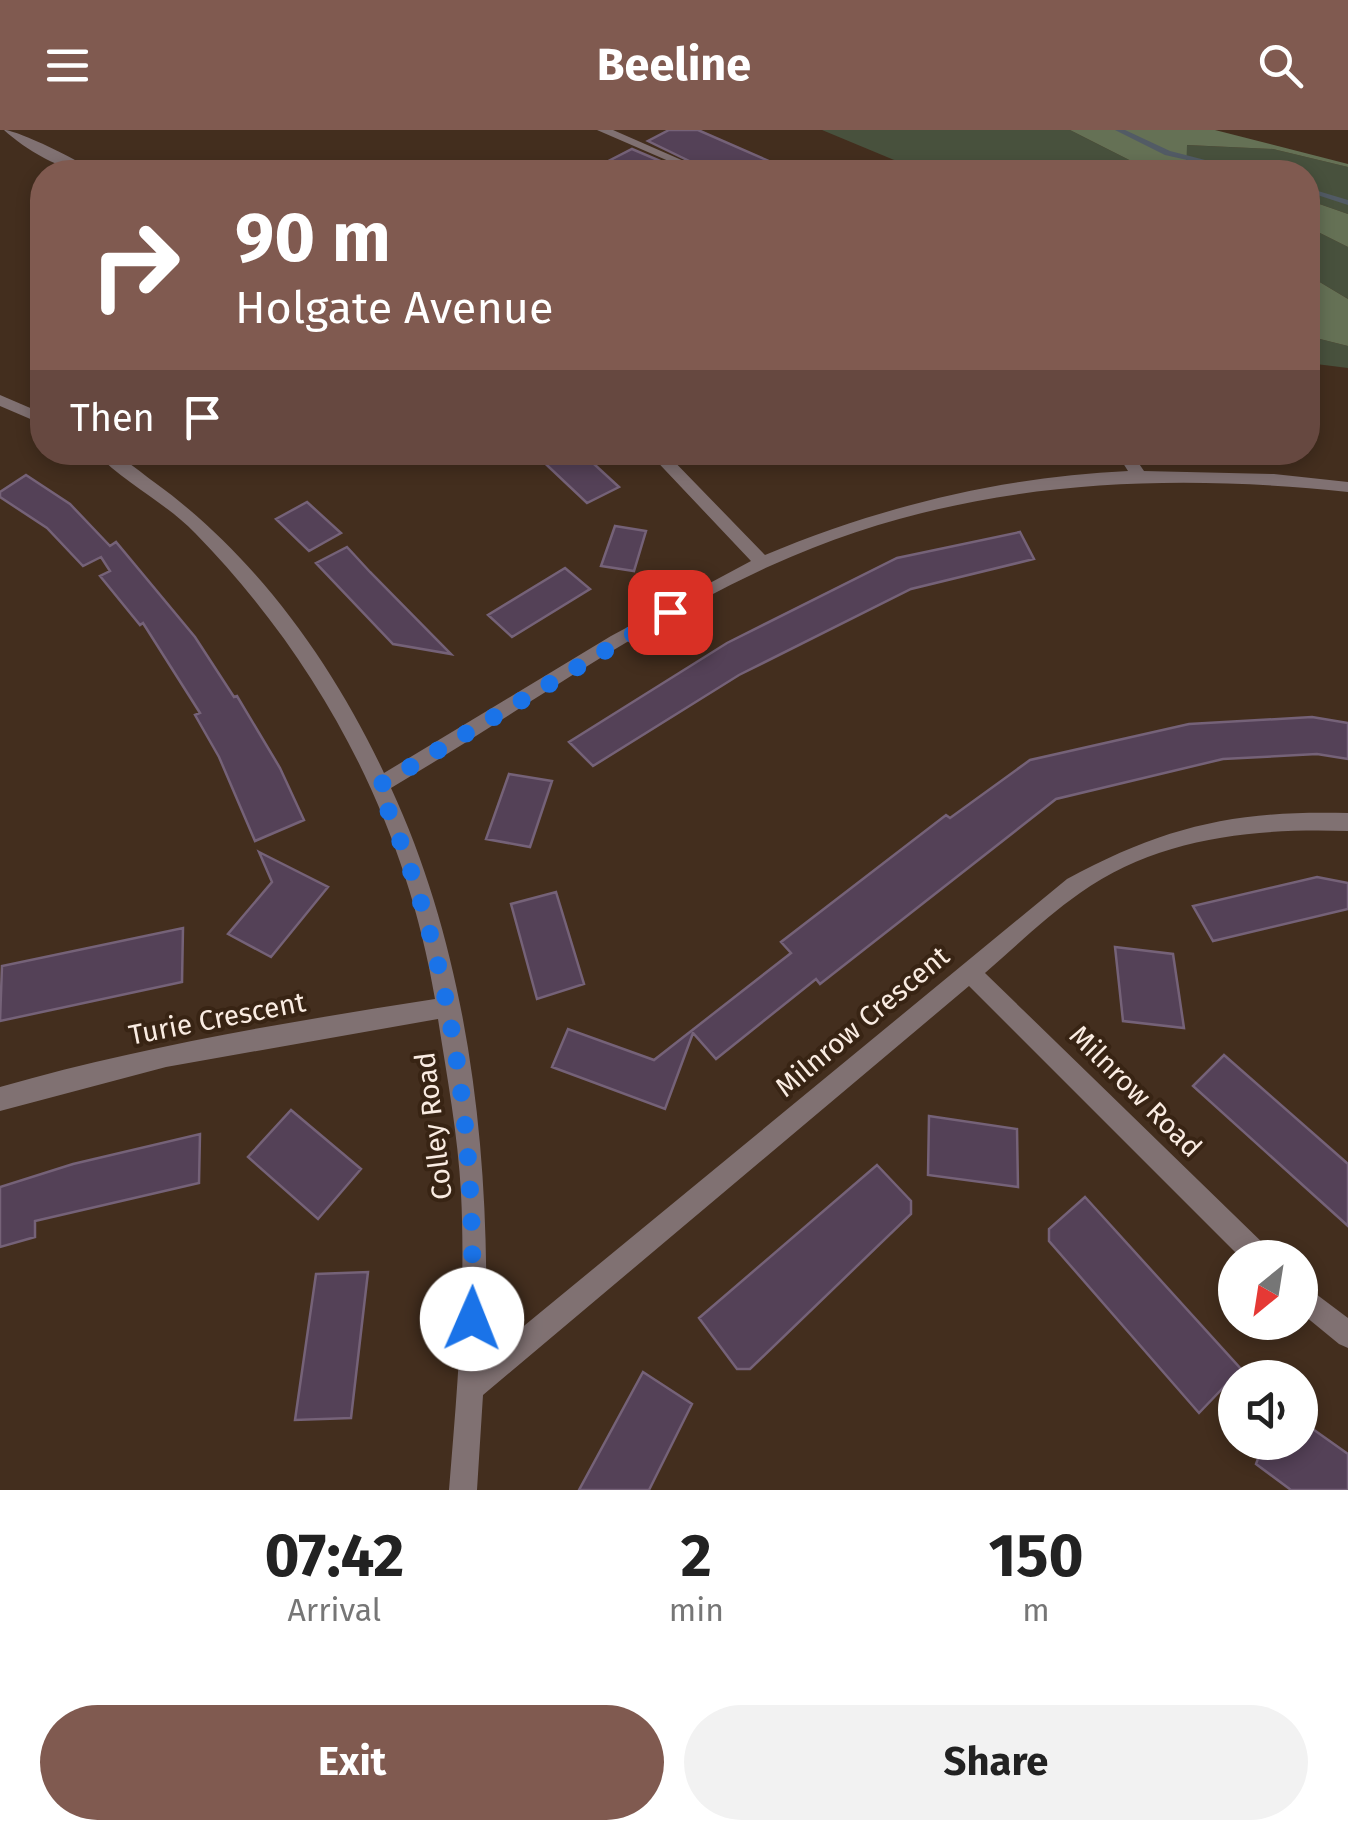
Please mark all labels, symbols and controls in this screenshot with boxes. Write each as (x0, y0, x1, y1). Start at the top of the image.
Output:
icon: menu (40, 38, 95, 93)
text: Beeline (597, 38, 751, 92)
icon: search (1253, 38, 1308, 93)
text: 90 m (235, 196, 391, 280)
icon: right (70, 200, 200, 330)
text: Holgate Avenue (235, 281, 553, 335)
icon: arrive (175, 390, 230, 445)
text: Then (70, 395, 155, 441)
pin (628, 570, 713, 655)
icon: arrive (643, 585, 698, 640)
street label: Milnrow Crescent (769, 939, 956, 1104)
street label: Turie Crescent (126, 985, 309, 1052)
street label: Milnrow Road (1063, 1019, 1208, 1164)
street label: Colley Road (408, 1050, 459, 1202)
north arrow (1218, 1240, 1318, 1340)
map controls (1218, 1240, 1318, 1460)
position arrow (420, 1267, 524, 1371)
button: sound (1218, 1360, 1318, 1460)
text: 07:42 (264, 1520, 404, 1592)
text: 2 (681, 1520, 712, 1592)
text: 150 (988, 1520, 1084, 1592)
text: Arrival (287, 1591, 381, 1629)
text: min (669, 1591, 724, 1629)
text: m (1022, 1591, 1050, 1629)
button: Exit (40, 1705, 664, 1820)
button: Share (684, 1705, 1308, 1820)

